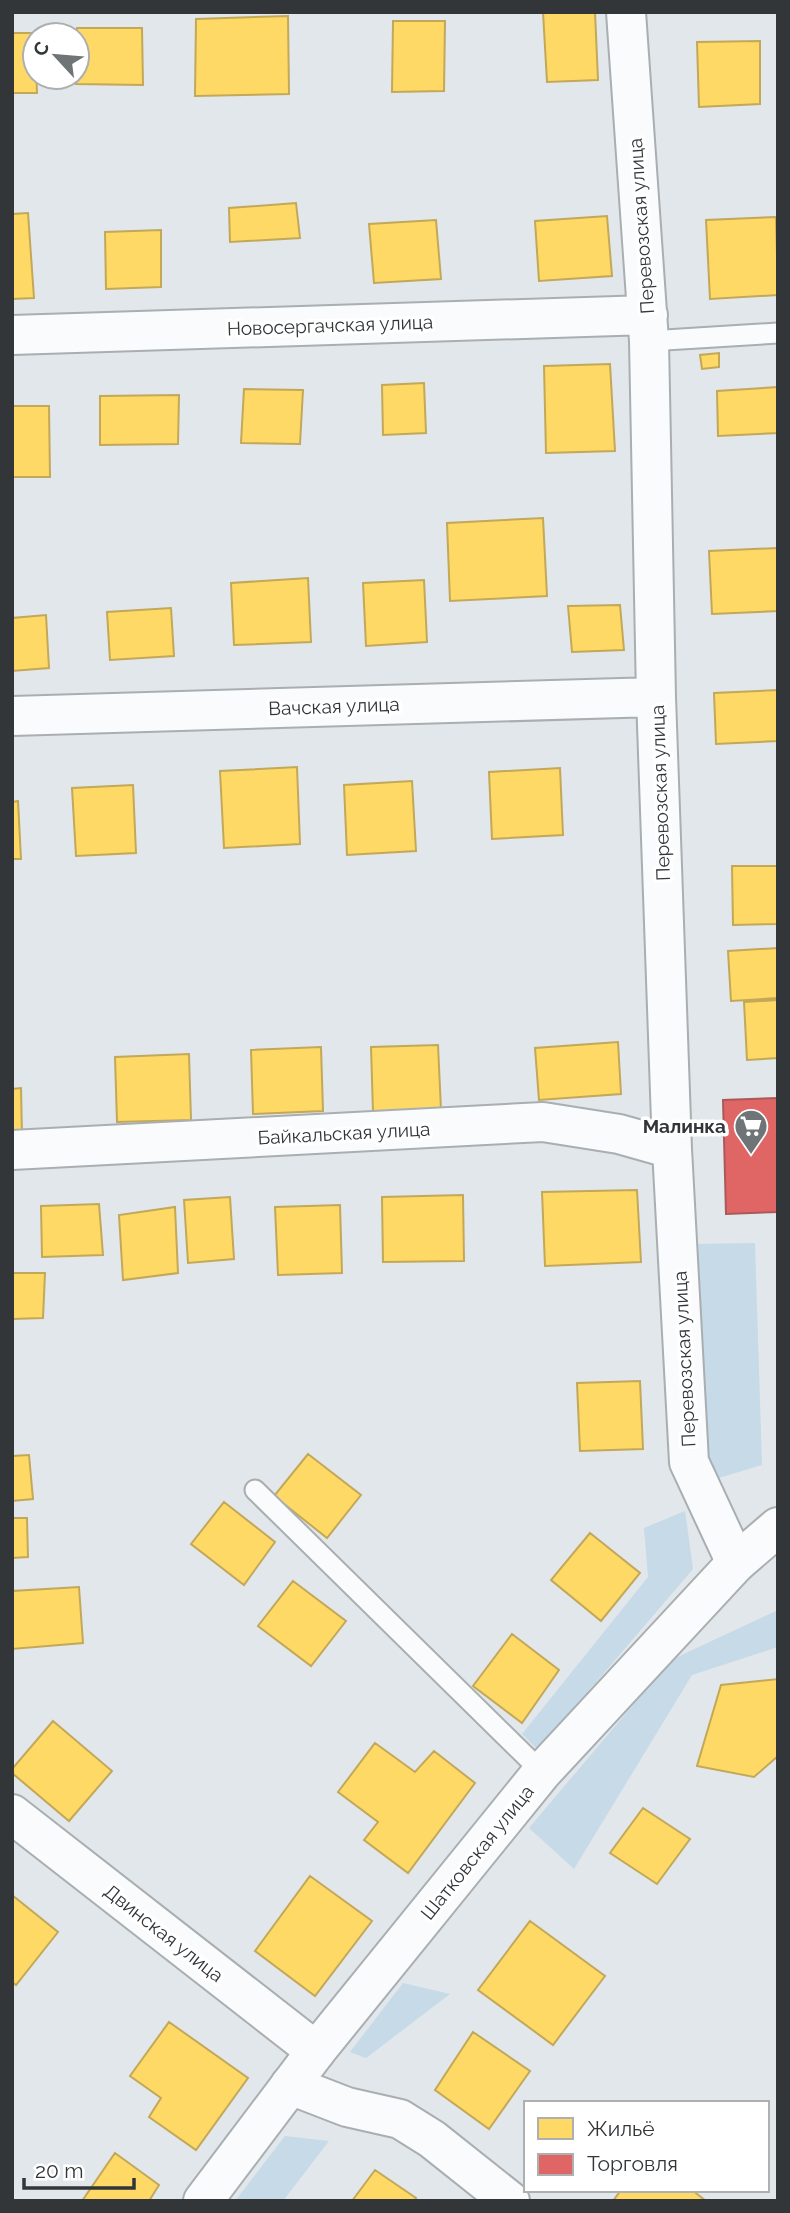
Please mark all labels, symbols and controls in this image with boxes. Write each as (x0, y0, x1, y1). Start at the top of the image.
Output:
north arrow (21, 21, 91, 91)
text: С (28, 38, 53, 59)
street label: Перевозская улица (624, 137, 658, 315)
street label: Новосергачская улица (227, 310, 433, 340)
street label: Вачская улица (268, 693, 400, 719)
street label: Перевозская улица (646, 704, 674, 882)
supermarket icon: Малинка (732, 1107, 770, 1156)
place label: Малинка (643, 1115, 726, 1137)
street label: Байкальская улица (257, 1117, 431, 1149)
street label: Перевозская улица (668, 1270, 700, 1448)
street label: Шатковская улица (416, 1780, 538, 1924)
street label: Двинская улица (100, 1880, 228, 1986)
legend (524, 2101, 769, 2192)
text: Жильё (587, 2116, 655, 2141)
scale bar (24, 2146, 135, 2190)
text: Торговля (587, 2151, 678, 2176)
text: 20 m (35, 2158, 83, 2183)

